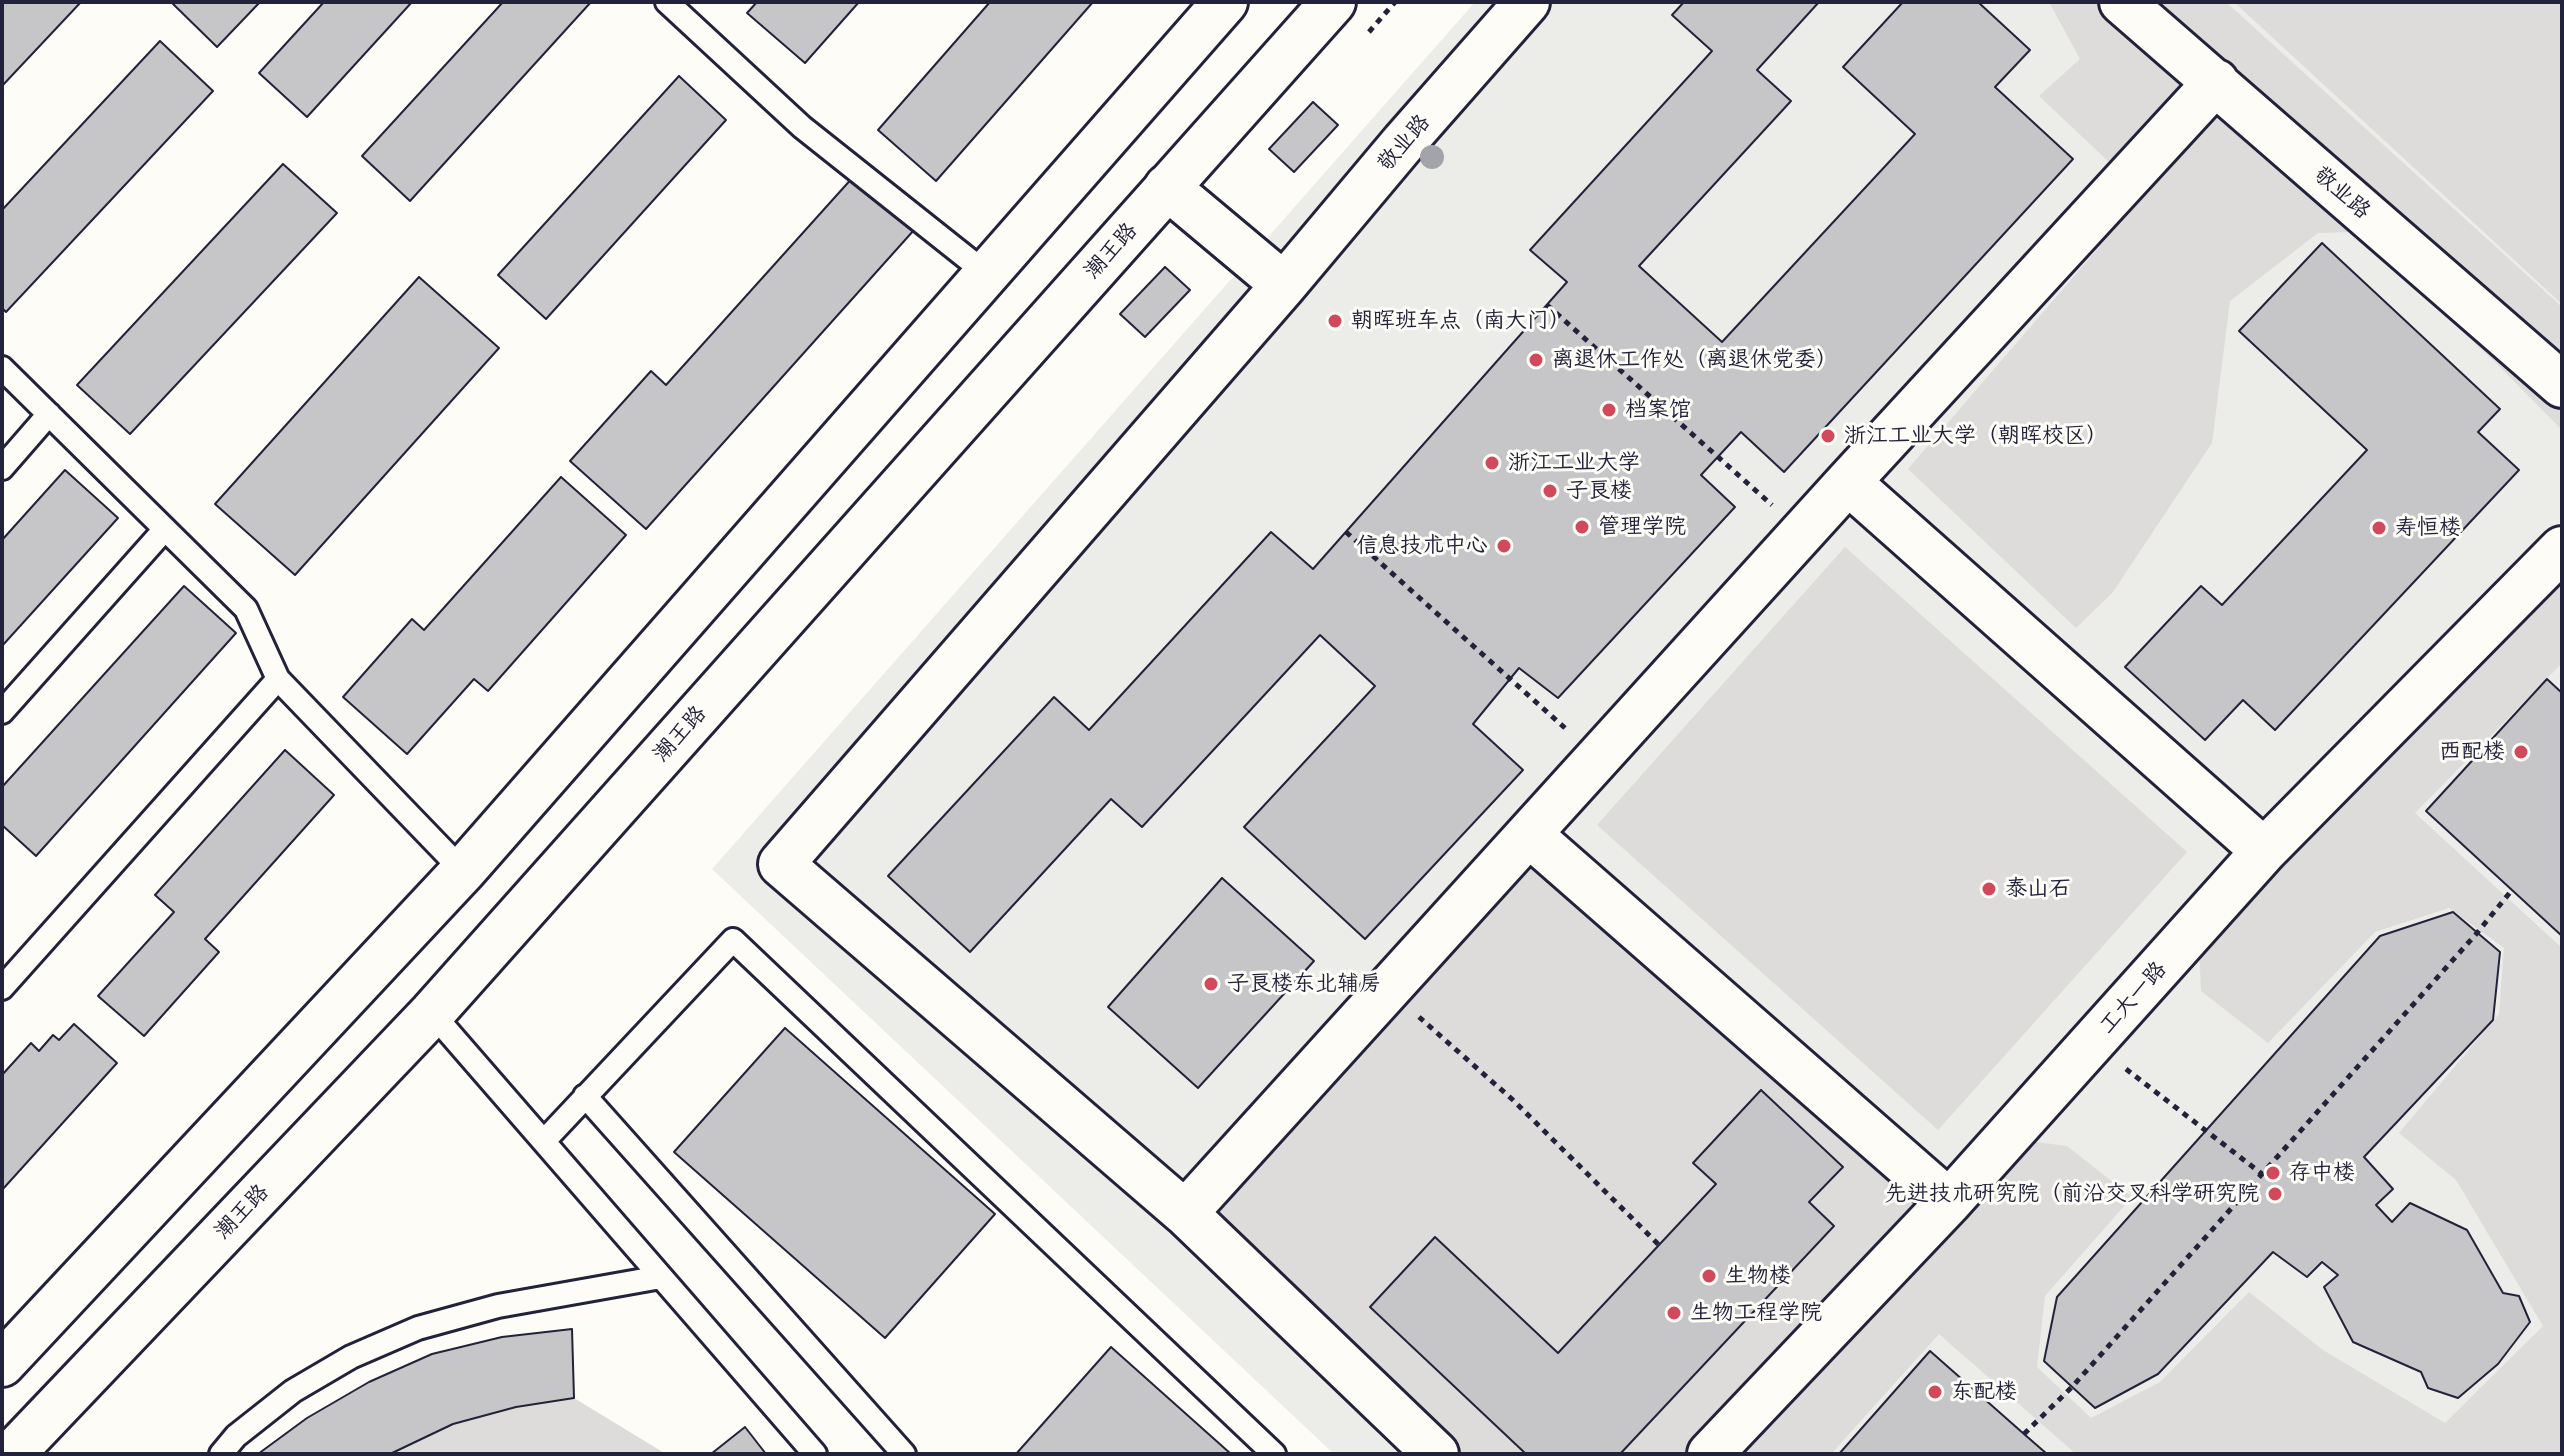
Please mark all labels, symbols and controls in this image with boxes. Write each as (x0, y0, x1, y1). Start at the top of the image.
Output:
street label: 敬业路 (1372, 109, 1436, 177)
street label: 敬业路 (2308, 161, 2376, 225)
street label: 潮王路 (1079, 218, 1143, 284)
place label: 朝晖班车点（南大门） (1351, 308, 1571, 334)
marker: 朝晖班车点（南大门） (1326, 312, 1344, 330)
place label: 离退休工作处（离退休党委） (1552, 347, 1838, 373)
marker: 离退休工作处（离退休党委） (1527, 351, 1545, 369)
place label: 档案馆 (1625, 397, 1691, 423)
marker: 档案馆 (1600, 401, 1618, 419)
place label: 浙江工业大学（朝晖校区） (1844, 423, 2108, 449)
marker: 浙江工业大学（朝晖校区） (1819, 427, 1837, 445)
place label: 浙江工业大学 (1508, 450, 1640, 476)
marker: 浙江工业大学 (1483, 454, 1501, 472)
place label: 子良楼 (1566, 478, 1632, 504)
marker: 子良楼 (1541, 482, 1559, 500)
place label: 管理学院 (1598, 514, 1686, 540)
place label: 寿恒楼 (2395, 515, 2461, 541)
marker: 管理学院 (1573, 518, 1591, 536)
marker: 寿恒楼 (2370, 519, 2388, 537)
place label: 信息技术中心 (1356, 533, 1488, 559)
marker: 信息技术中心 (1495, 537, 1513, 555)
street label: 潮王路 (648, 701, 712, 767)
place label: 西配楼 (2439, 739, 2505, 765)
marker: 西配楼 (2512, 743, 2530, 761)
place label: 泰山石 (2005, 876, 2071, 902)
marker: 泰山石 (1980, 880, 1998, 898)
street label: 工大一路 (2094, 956, 2172, 1040)
place label: 子良楼东北辅房 (1227, 971, 1381, 997)
marker: 子良楼东北辅房 (1202, 975, 1220, 993)
place label: 存中楼 (2289, 1160, 2355, 1186)
marker: 存中楼 (2264, 1164, 2282, 1182)
street label: 潮王路 (210, 1179, 274, 1245)
place label: 先进技术研究院（前沿交叉科学研究院 (1885, 1181, 2259, 1207)
marker: 先进技术研究院（前沿交叉科学研究院 (2266, 1185, 2284, 1203)
place label: 生物楼 (1725, 1263, 1791, 1289)
marker: 生物楼 (1700, 1267, 1718, 1285)
place label: 生物工程学院 (1690, 1300, 1822, 1326)
marker: 生物工程学院 (1665, 1304, 1683, 1322)
place label: 东配楼 (1951, 1379, 2017, 1405)
marker: 东配楼 (1926, 1383, 1944, 1401)

